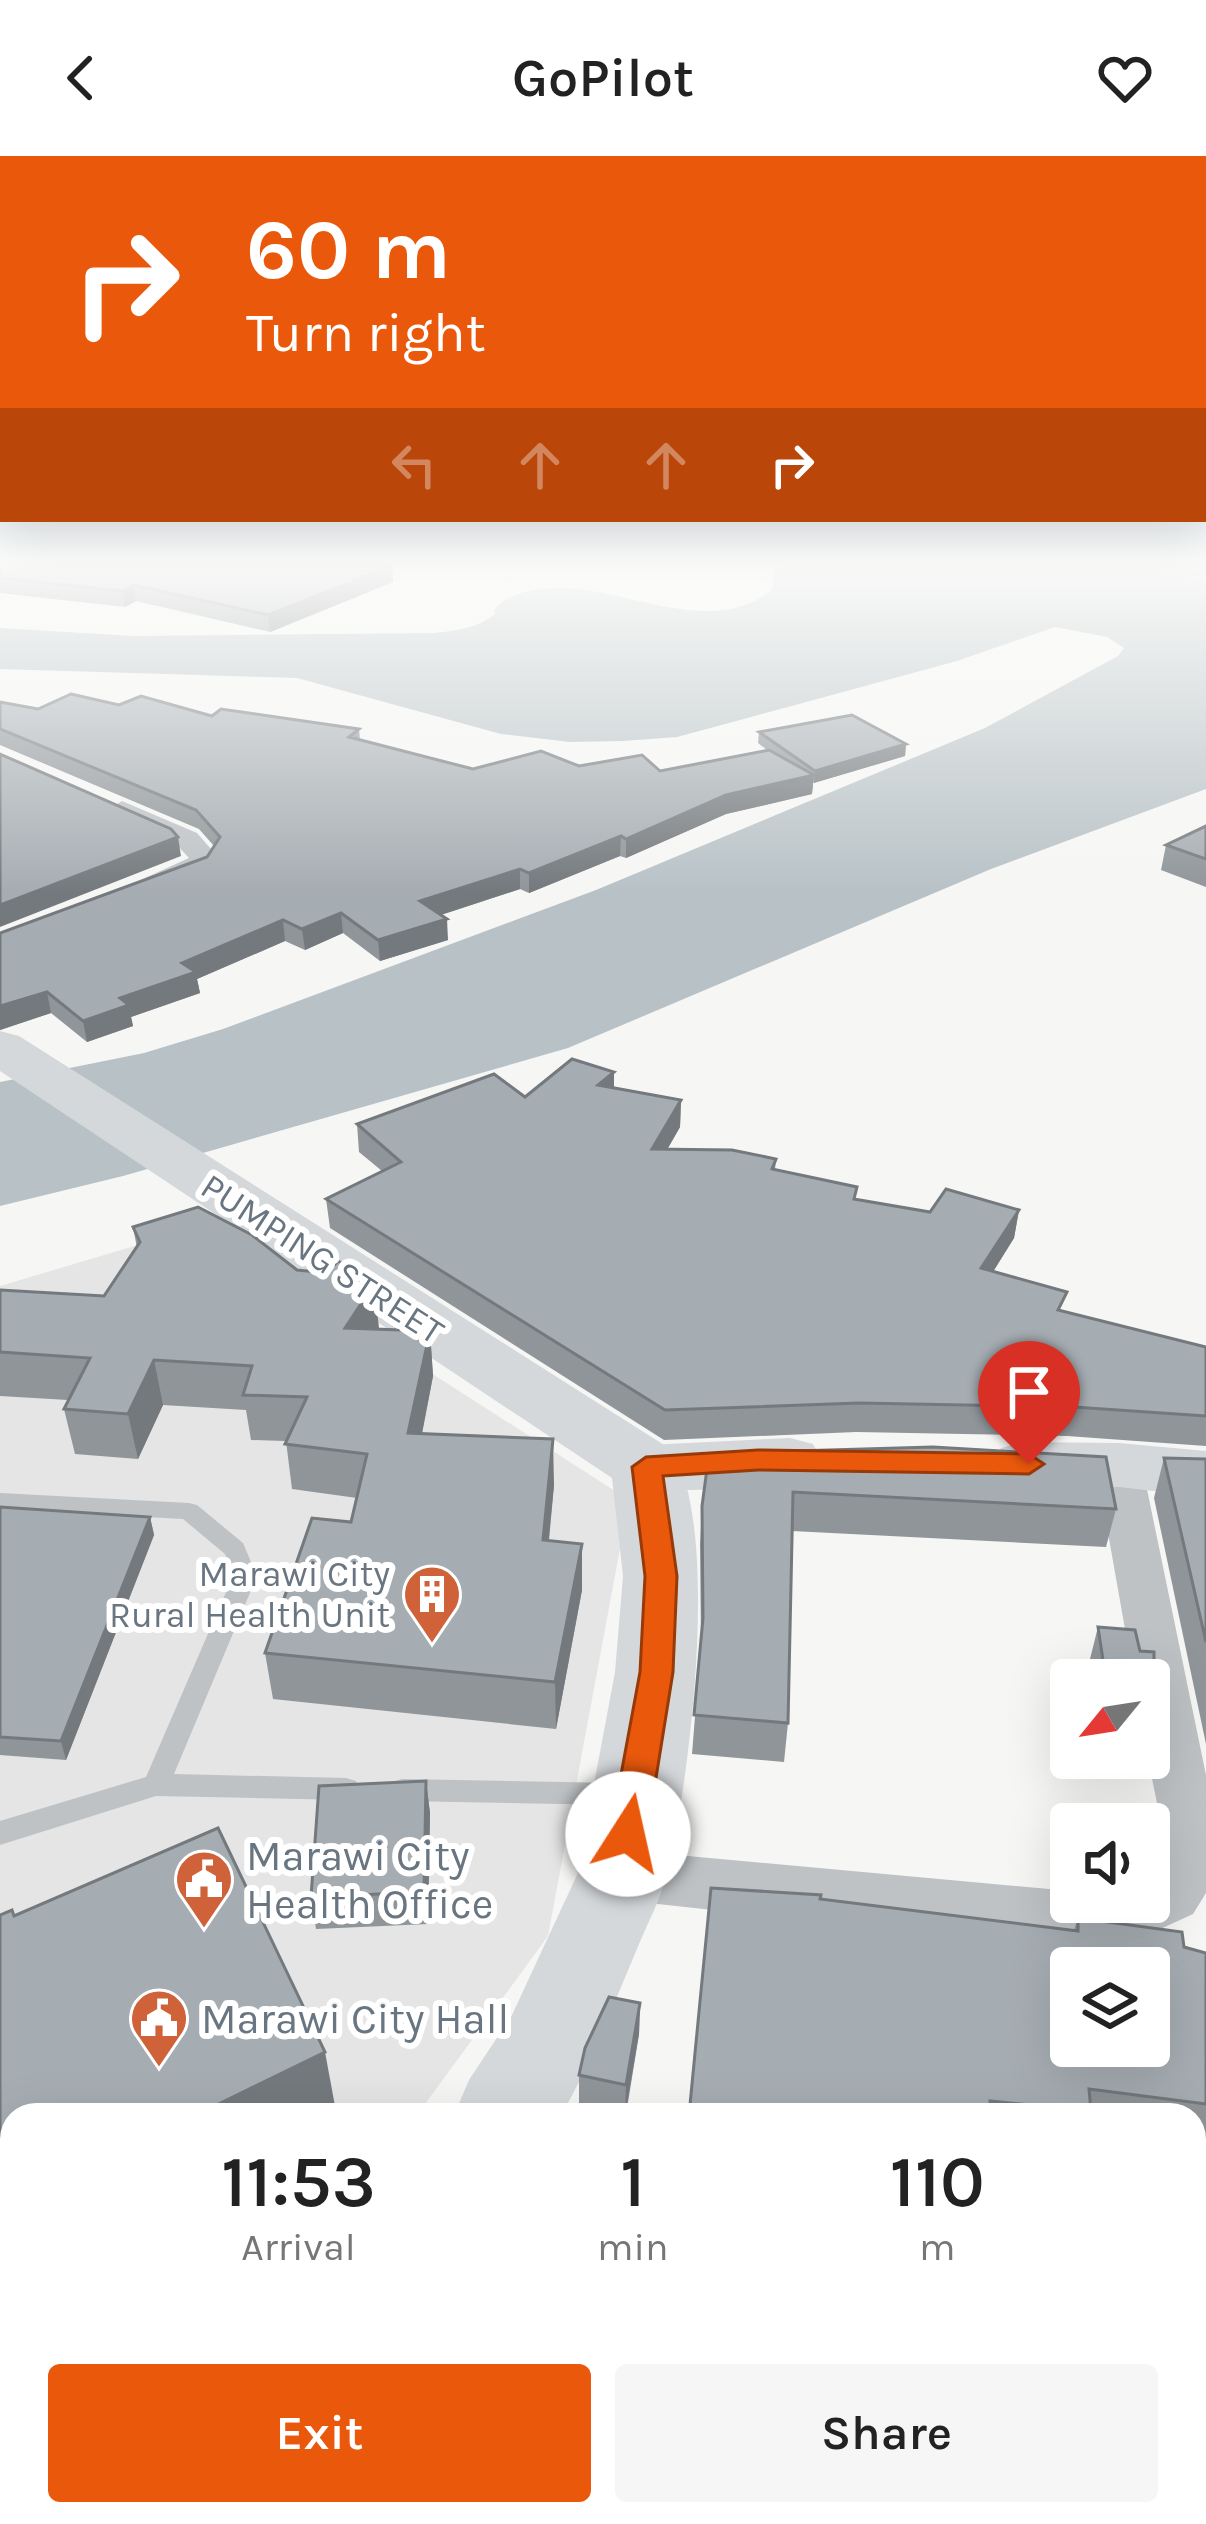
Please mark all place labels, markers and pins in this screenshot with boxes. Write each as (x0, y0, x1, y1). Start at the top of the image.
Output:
pin (978, 1341, 1080, 1464)
place label: Marawi City Rural Health Unit (109, 1553, 390, 1636)
building icon: Marawi City Rural Health Unit (401, 1563, 463, 1645)
place label: Marawi City Health Office (246, 1831, 493, 1929)
public building icon: Marawi City Health Office (173, 1848, 235, 1930)
public building icon: Marawi City Hall (128, 1987, 190, 2069)
place label: Marawi City Hall (201, 1994, 509, 2044)

